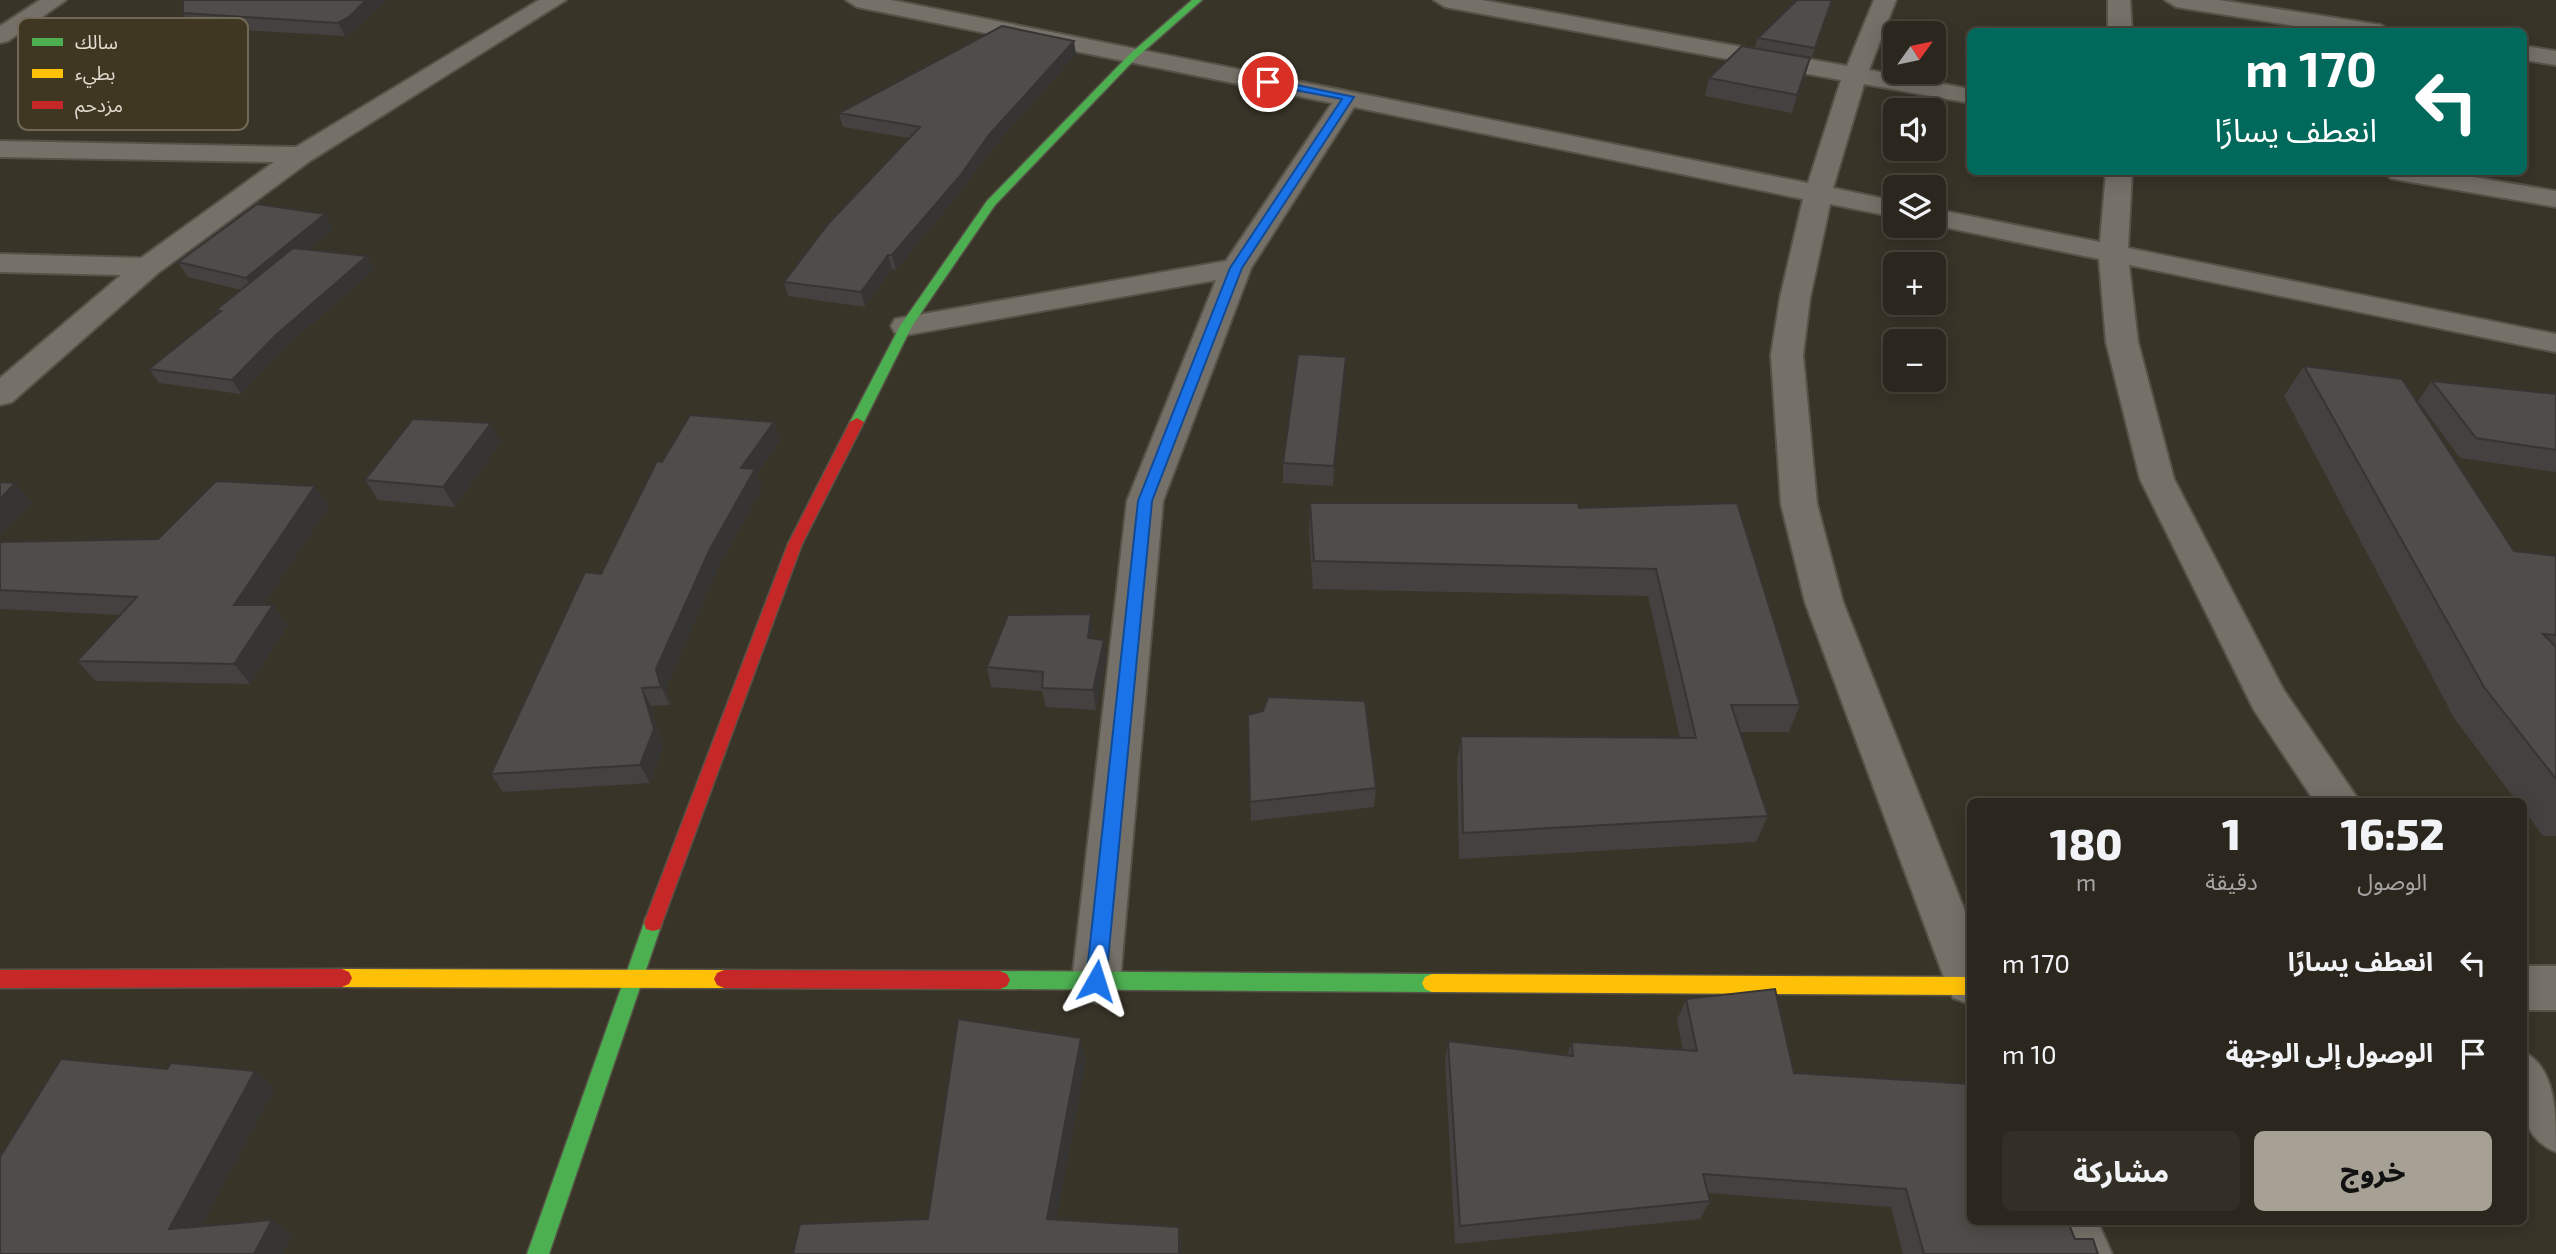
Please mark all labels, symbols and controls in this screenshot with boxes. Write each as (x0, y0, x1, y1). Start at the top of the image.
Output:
legend (18, 18, 248, 130)
north arrow (1883, 21, 1946, 84)
map controls (1883, 21, 1946, 392)
text: سالك (75, 30, 118, 53)
text: 170 m (2245, 38, 2377, 97)
pin (1238, 52, 1298, 112)
icon: left (2401, 56, 2492, 147)
text: بطيء (75, 61, 115, 88)
icon: arrive (1249, 63, 1287, 101)
text: مزدحم (75, 93, 123, 120)
button: sound (1883, 98, 1946, 161)
text: انعطف يسارًا (2214, 110, 2377, 148)
button: layers (1883, 175, 1946, 238)
button: + (1883, 252, 1946, 315)
button: − (1883, 329, 1946, 392)
text: 1 (2222, 808, 2241, 858)
text: 16:52 (2340, 808, 2444, 858)
text: 180 (2050, 818, 2122, 868)
text: دقيقة (2205, 867, 2258, 895)
text: الوصول (2357, 867, 2427, 895)
text: m (2076, 868, 2096, 896)
position arrow (1059, 944, 1133, 1018)
icon: left (2454, 944, 2492, 982)
text: انعطف يسارًا (2288, 945, 2433, 976)
text: 170 m (2002, 947, 2070, 978)
icon: arrive (2454, 1035, 2492, 1073)
text: الوصول إلى الوجهة (2225, 1036, 2433, 1067)
text: 10 m (2002, 1038, 2057, 1069)
button: مشاركة (2002, 1131, 2240, 1211)
button: خروج (2254, 1131, 2492, 1211)

